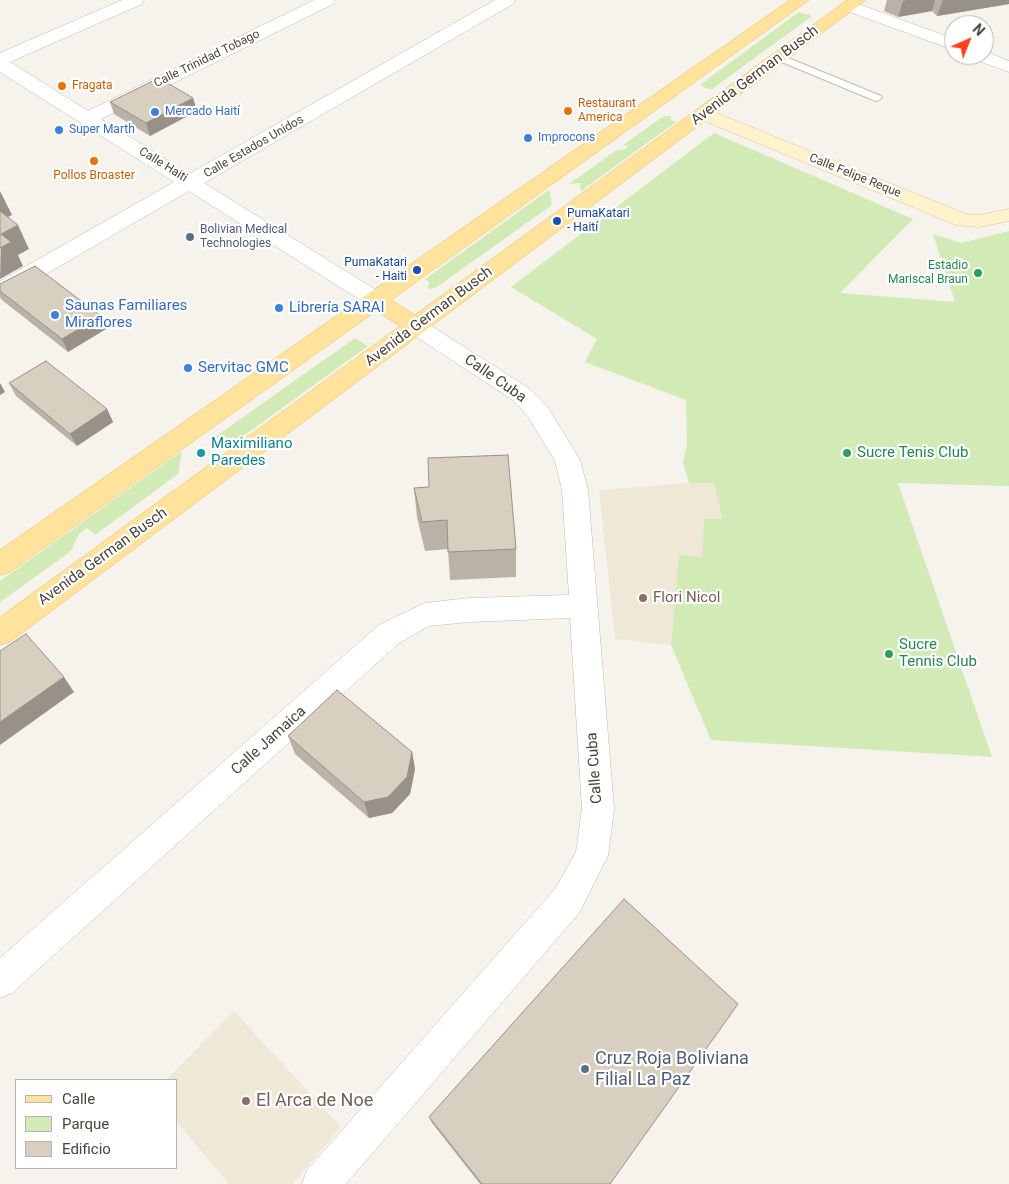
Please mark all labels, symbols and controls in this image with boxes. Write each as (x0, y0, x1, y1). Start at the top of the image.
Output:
north arrow (944, 15, 994, 65)
text: N (970, 21, 988, 39)
street label: Avenida German Busch (688, 22, 822, 130)
street label: Calle Trinidad Tobago (152, 27, 262, 91)
place label: Fragata (72, 79, 113, 93)
marker: Fragata (56, 80, 68, 92)
place label: Restaurant America (578, 97, 636, 125)
place label: Mercado Haití (165, 105, 240, 119)
marker: Restaurant America (562, 105, 574, 117)
marker: Mercado Haití (149, 106, 161, 118)
street label: Calle Estados Unidos (202, 113, 306, 181)
place label: Super Marth (69, 123, 135, 137)
marker: Super Marth (53, 124, 65, 136)
place label: Improcons (538, 131, 595, 145)
marker: Improcons (522, 132, 534, 144)
street label: Calle Haiti (136, 144, 190, 186)
street label: Calle Felipe Reque (807, 151, 903, 201)
marker: Pollos Broaster (88, 155, 100, 167)
place label: Pollos Broaster (53, 169, 135, 183)
place label: PumaKatari - Haití (567, 207, 630, 235)
marker: PumaKatari - Haití (551, 215, 563, 227)
place label: Bolivian Medical Technologies (200, 223, 287, 251)
marker: Bolivian Medical Technologies (184, 231, 196, 243)
place label: PumaKatari - Haiti (344, 256, 407, 284)
place label: Estadio Mariscal Braun (888, 259, 968, 287)
street label: Avenida German Busch (362, 263, 496, 371)
marker: PumaKatari - Haiti (411, 264, 423, 276)
marker: Estadio Mariscal Braun (972, 267, 984, 279)
place label: Saunas Familiares Miraflores (65, 297, 187, 332)
place label: Librería SARAI (289, 299, 385, 317)
marker: Librería SARAI (273, 302, 285, 314)
marker: Saunas Familiares Miraflores (49, 309, 61, 321)
street label: Calle Cuba (461, 351, 529, 407)
place label: Servitac GMC (198, 359, 289, 377)
marker: Servitac GMC (182, 362, 194, 374)
place label: Maximiliano Paredes (211, 435, 292, 470)
place label: Sucre Tenis Club (857, 444, 968, 462)
marker: Maximiliano Paredes (195, 447, 207, 459)
marker: Sucre Tenis Club (841, 447, 853, 459)
street label: Avenida German Busch (35, 504, 171, 610)
place label: Flori Nicol (653, 589, 720, 607)
marker: Flori Nicol (637, 592, 649, 604)
place label: Sucre Tennis Club (899, 636, 977, 671)
marker: Sucre Tennis Club (883, 648, 895, 660)
street label: Calle Jamaica (228, 703, 310, 779)
street label: Calle Cuba (584, 732, 606, 804)
place label: Cruz Roja Boliviana Filial La Paz (595, 1048, 749, 1090)
marker: Cruz Roja Boliviana Filial La Paz (579, 1063, 591, 1075)
legend (15, 1079, 178, 1169)
text: Calle (62, 1090, 95, 1108)
place label: El Arca de Noe (256, 1090, 373, 1112)
marker: El Arca de Noe (240, 1095, 252, 1107)
text: Parque (62, 1115, 109, 1133)
text: Edificio (62, 1140, 111, 1158)

